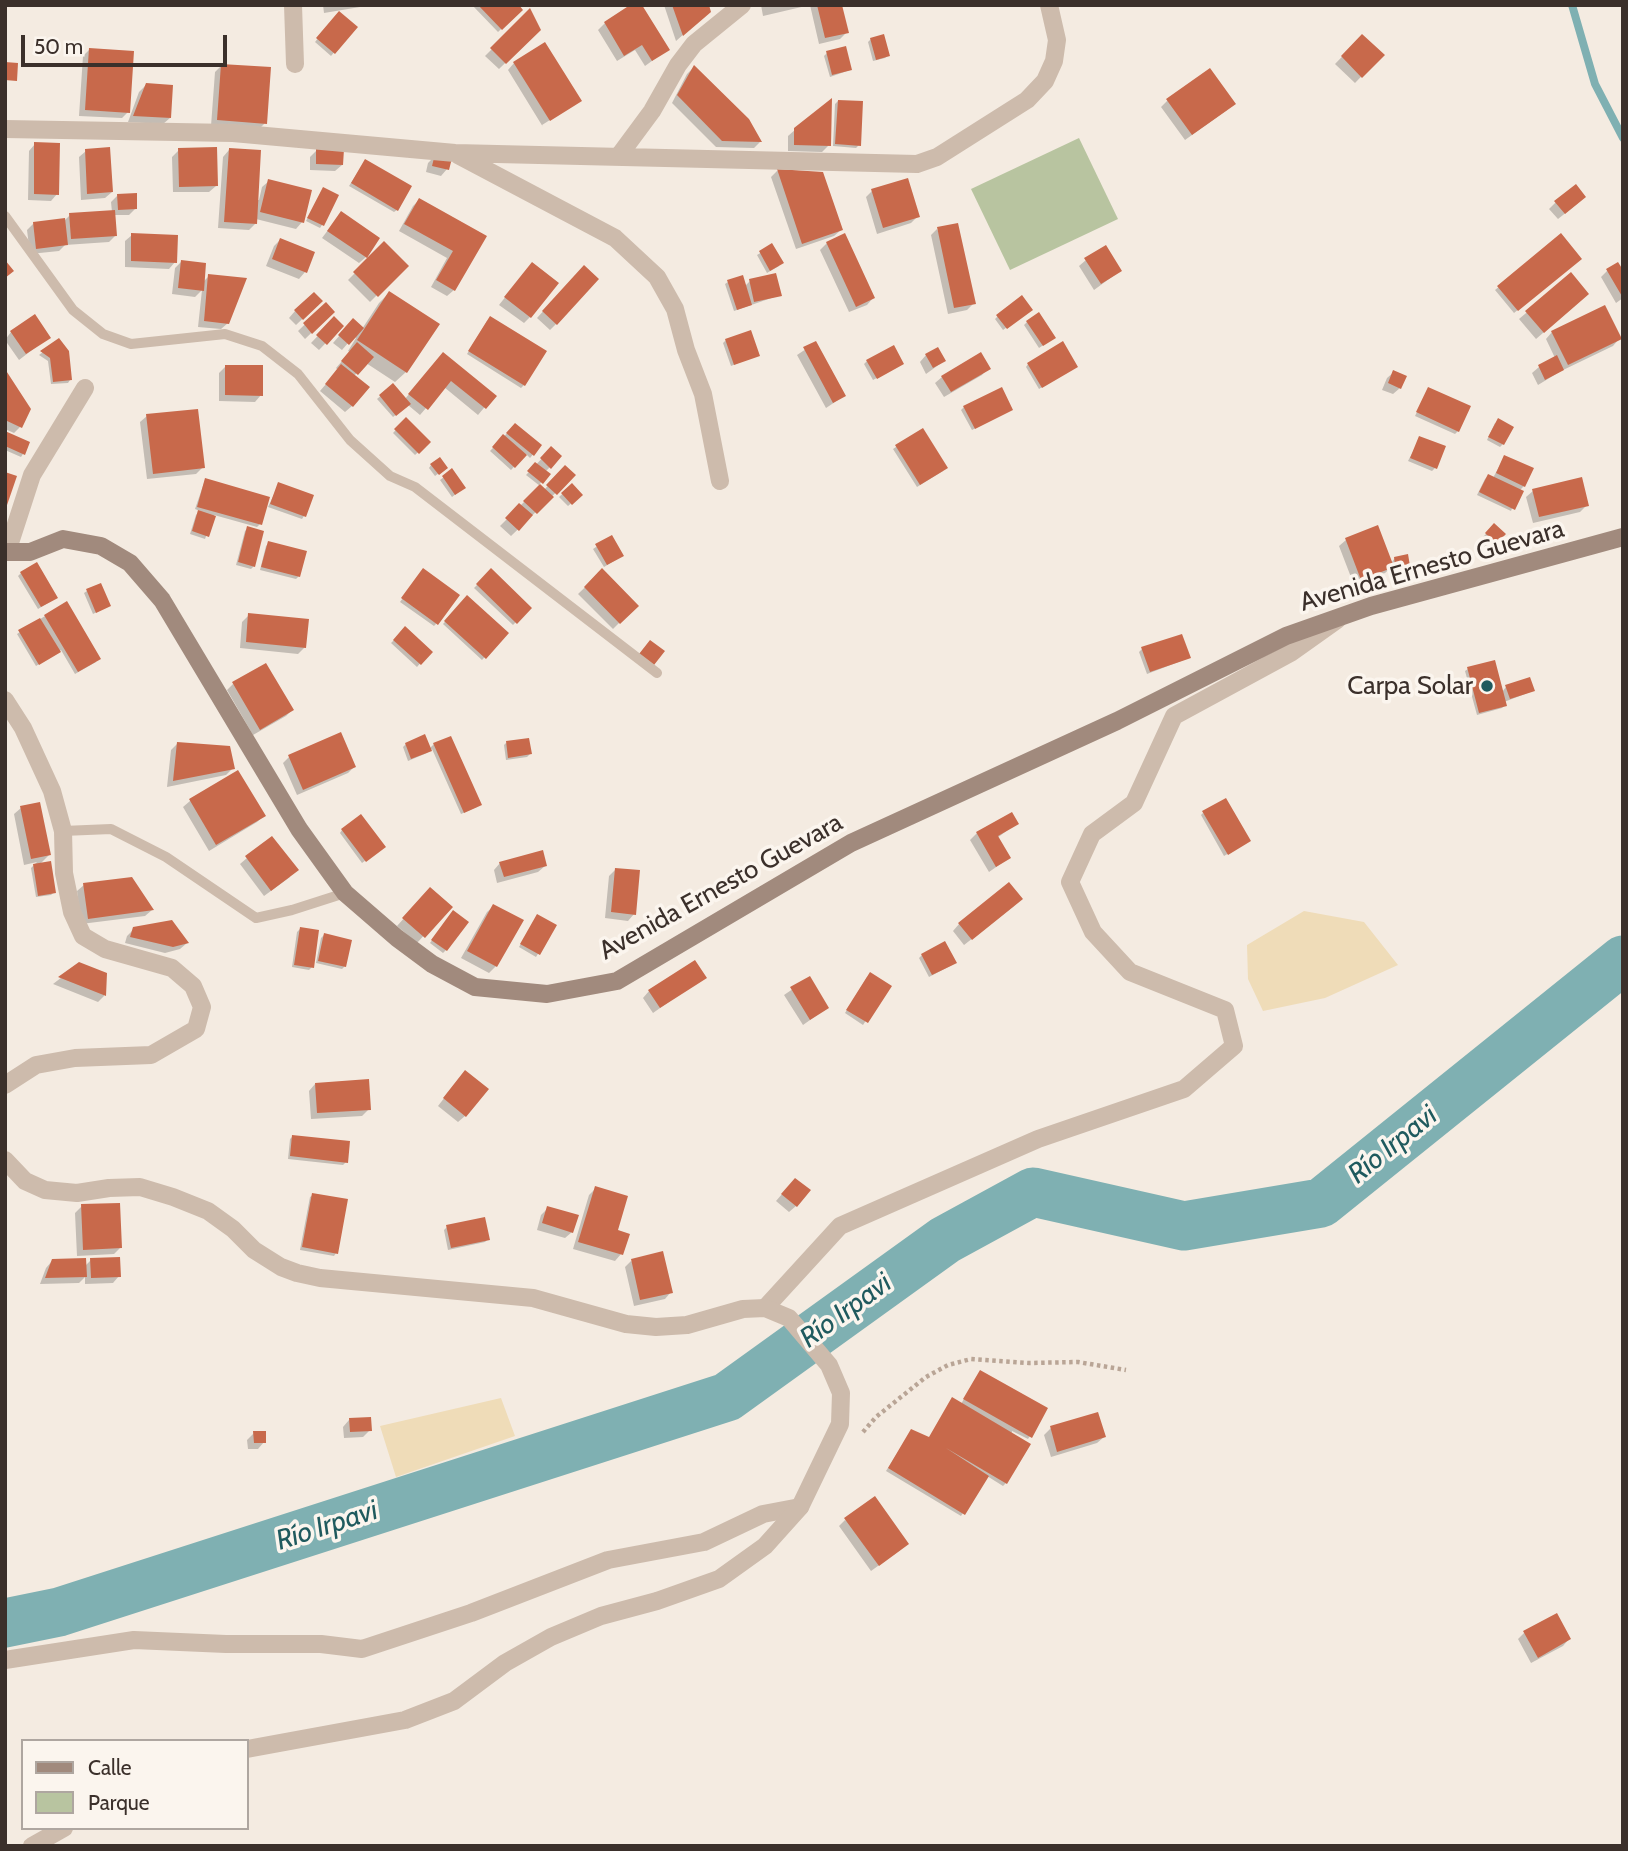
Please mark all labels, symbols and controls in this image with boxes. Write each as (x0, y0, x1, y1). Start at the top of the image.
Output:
scale bar (24, 21, 231, 65)
text: 50 m (34, 34, 83, 59)
street label: Avenida Ernesto Guevara (1296, 513, 1568, 619)
place label: Carpa Solar (1347, 670, 1473, 702)
marker: Carpa Solar (1479, 678, 1495, 694)
street label: Avenida Ernesto Guevara (594, 807, 848, 967)
water label: Río Irpavi (1342, 1099, 1444, 1191)
water label: Río Irpavi (794, 1267, 898, 1355)
water label: Río Irpavi (272, 1494, 382, 1558)
legend (21, 1739, 248, 1830)
text: Calle (88, 1755, 132, 1780)
text: Parque (88, 1790, 150, 1815)

